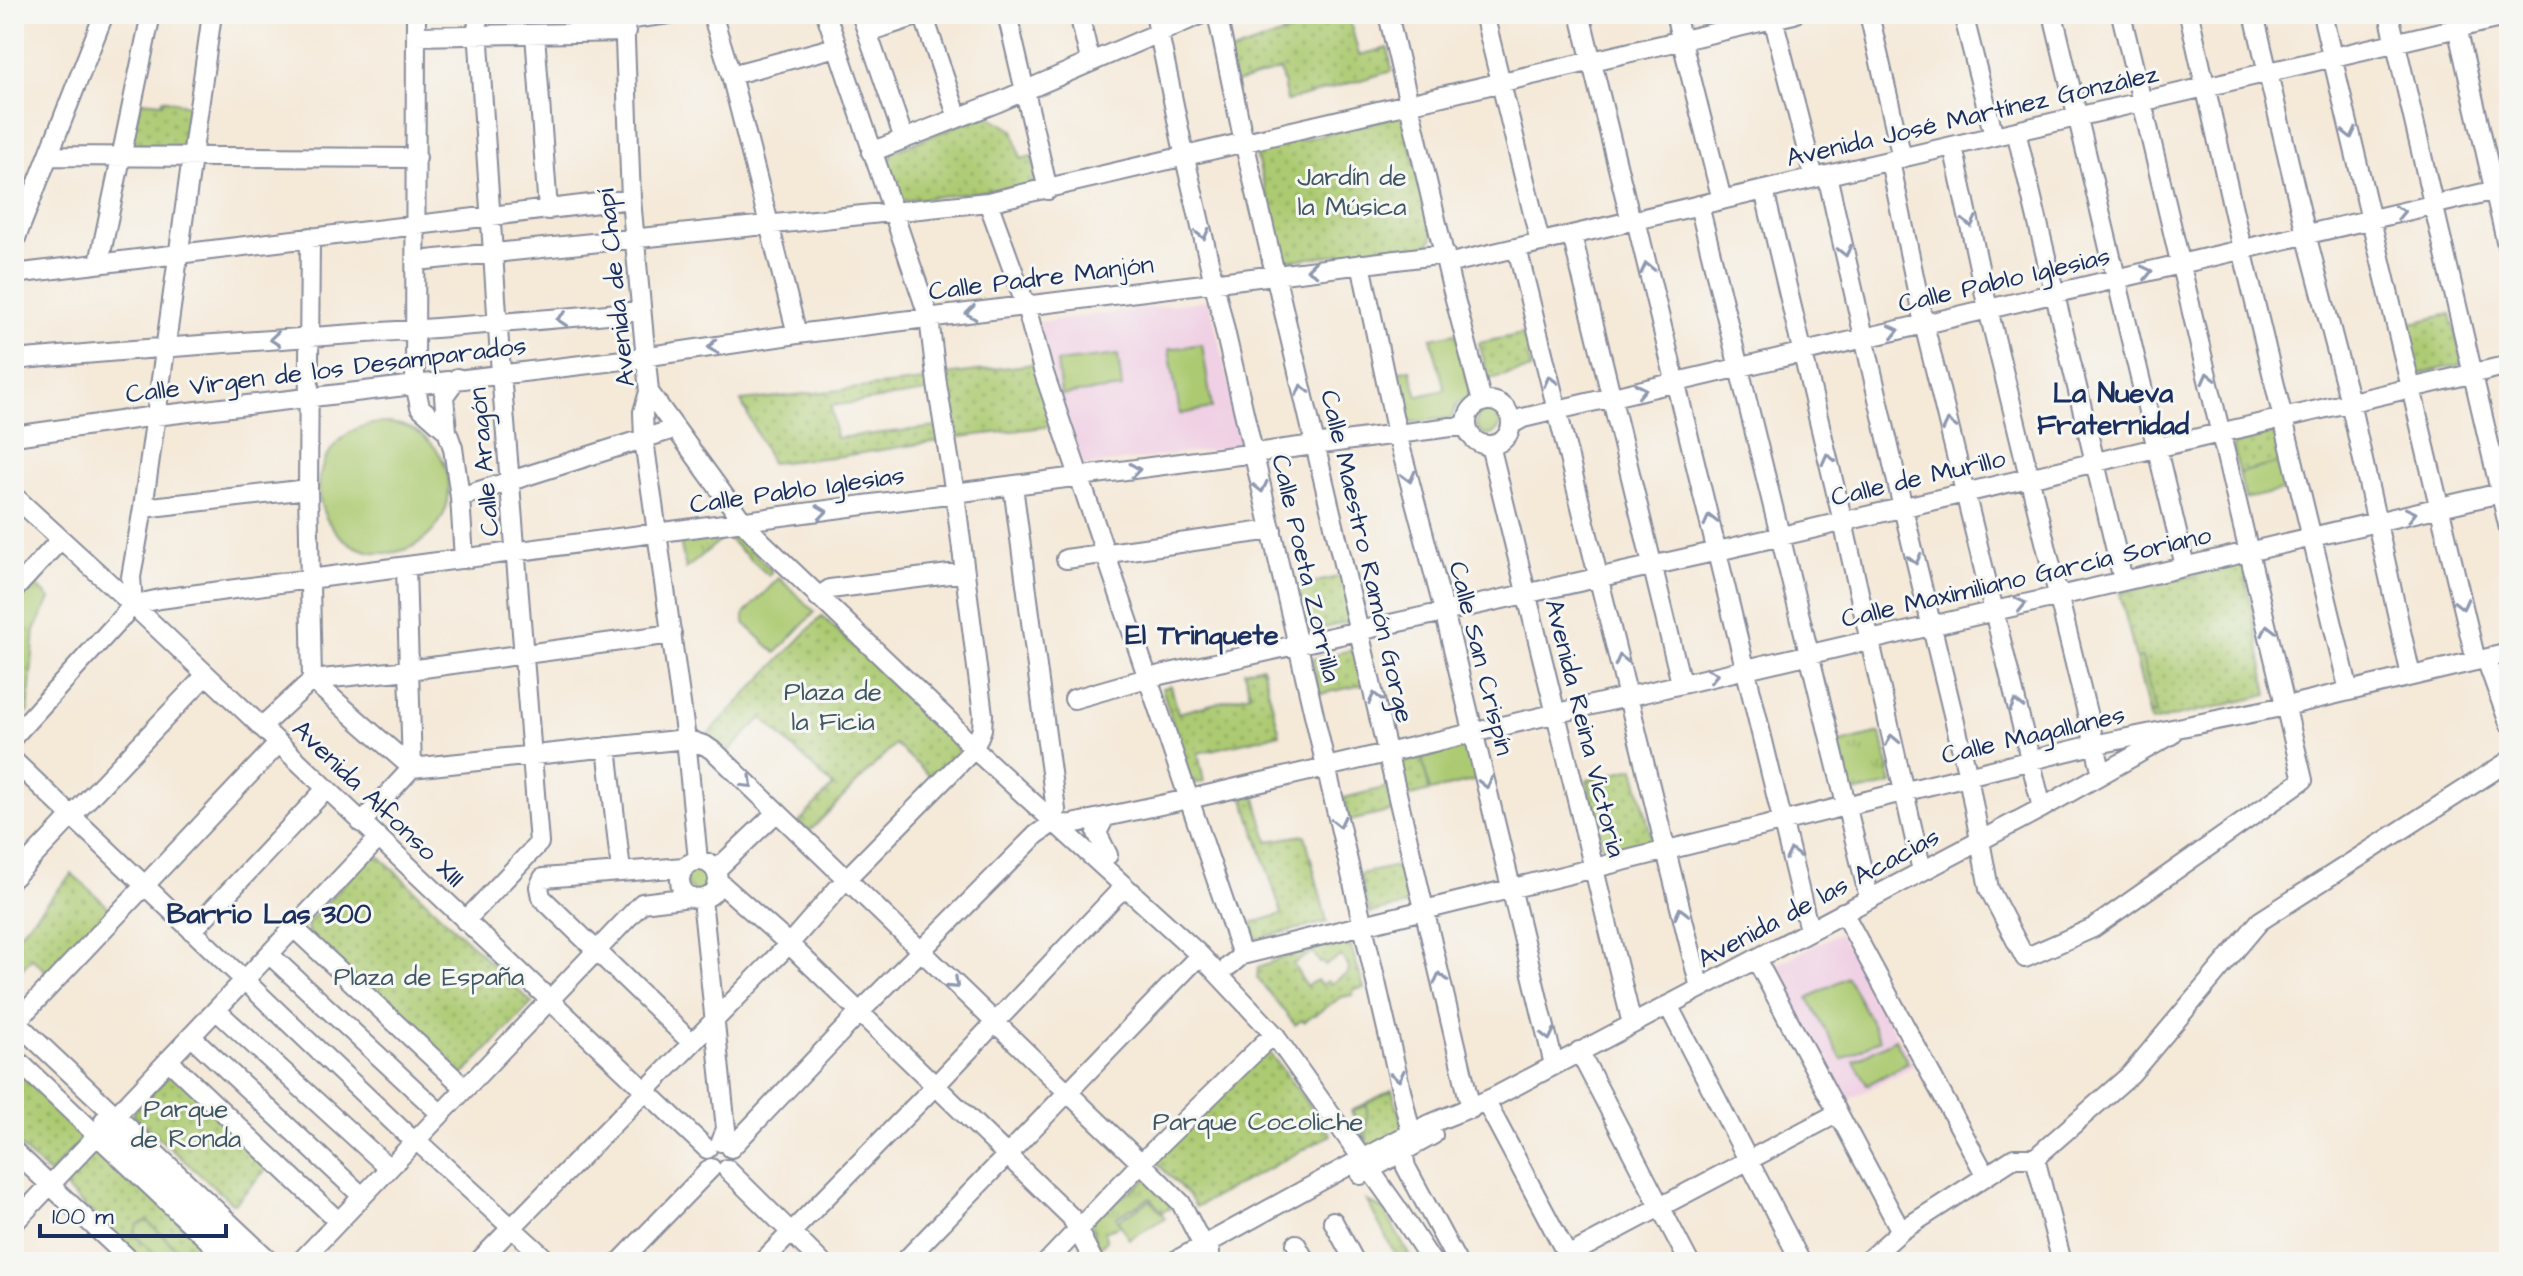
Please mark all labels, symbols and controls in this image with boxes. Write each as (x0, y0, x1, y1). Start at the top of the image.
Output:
street label: Avenida José Martínez González (1783, 56, 2162, 176)
one-way arrow (2341, 126, 2358, 140)
park label: Jardín de la Música (1297, 159, 1407, 225)
street label: Avenida de Chapí (588, 187, 644, 389)
one-way arrow (2393, 204, 2407, 221)
one-way arrow (1961, 215, 1978, 228)
one-way arrow (1194, 226, 1211, 240)
street label: Calle Pablo Iglesias (1895, 238, 2114, 324)
one-way arrow (1835, 244, 1852, 258)
street label: Calle Padre Manjón (927, 246, 1156, 310)
one-way arrow (1305, 261, 1318, 278)
one-way arrow (1640, 261, 1657, 275)
one-way arrow (2140, 264, 2154, 281)
one-way arrow (964, 304, 978, 321)
one-way arrow (556, 310, 569, 327)
one-way arrow (1887, 323, 1900, 340)
street label: Calle Virgen de los Desamparados (124, 328, 529, 414)
one-way arrow (268, 330, 281, 347)
one-way arrow (706, 337, 720, 354)
one-way arrow (2200, 371, 2217, 385)
one-way arrow (1543, 374, 1560, 388)
district label: La Nueva Fraternidad (2037, 374, 2190, 445)
one-way arrow (1634, 382, 1647, 399)
one-way arrow (1294, 384, 1311, 398)
street label: Calle Aragón (460, 386, 510, 538)
street label: Calle Maestro Ramón Gorge (1309, 386, 1423, 727)
one-way arrow (1941, 419, 1958, 432)
street label: Calle de Murillo (1828, 440, 2009, 516)
street label: Calle Poeta Zorrilla (1262, 451, 1350, 686)
one-way arrow (1820, 453, 1837, 467)
street label: Calle Pablo Iglesias (687, 457, 907, 525)
one-way arrow (1128, 462, 1142, 479)
one-way arrow (1399, 469, 1416, 483)
one-way arrow (1252, 480, 1269, 494)
one-way arrow (815, 504, 828, 521)
one-way arrow (2403, 506, 2417, 523)
one-way arrow (1702, 514, 1719, 528)
street label: Calle Maximiliano García Soriano (1838, 517, 2215, 637)
one-way arrow (1906, 552, 1923, 566)
street label: Calle San Crispín (1440, 557, 1523, 759)
street label: Avenida Reina Victoria (1536, 596, 1635, 861)
one-way arrow (2013, 596, 2027, 613)
one-way arrow (2453, 597, 2470, 611)
district label: El Trinquete (1125, 616, 1279, 655)
one-way arrow (2260, 624, 2277, 638)
one-way arrow (1613, 653, 1630, 667)
one-way arrow (1706, 668, 1719, 685)
park label: Plaza de la Ficia (784, 674, 882, 740)
one-way arrow (1367, 691, 1384, 705)
street label: Calle Magallanes (1938, 696, 2129, 776)
one-way arrow (2008, 699, 2025, 712)
street label: Avenida Alfonso XIII (284, 712, 473, 896)
one-way arrow (1884, 734, 1901, 747)
one-way arrow (739, 774, 753, 789)
one-way arrow (1477, 775, 1494, 789)
one-way arrow (1330, 815, 1347, 828)
street label: Avenida de las Acacias (1691, 819, 1946, 977)
one-way arrow (1784, 848, 1801, 862)
district label: Barrio Las 300 (167, 895, 372, 934)
one-way arrow (1674, 906, 1691, 920)
park label: Plaza de España (334, 959, 524, 995)
one-way arrow (1432, 972, 1449, 986)
one-way arrow (945, 975, 959, 990)
one-way arrow (1539, 1028, 1556, 1042)
one-way arrow (1389, 1068, 1406, 1082)
park label: Parque de Ronda (131, 1091, 241, 1157)
park label: Parque Cocoliche (1153, 1104, 1363, 1140)
scale bar (40, 1188, 226, 1238)
text: 100 m (52, 1200, 114, 1234)

